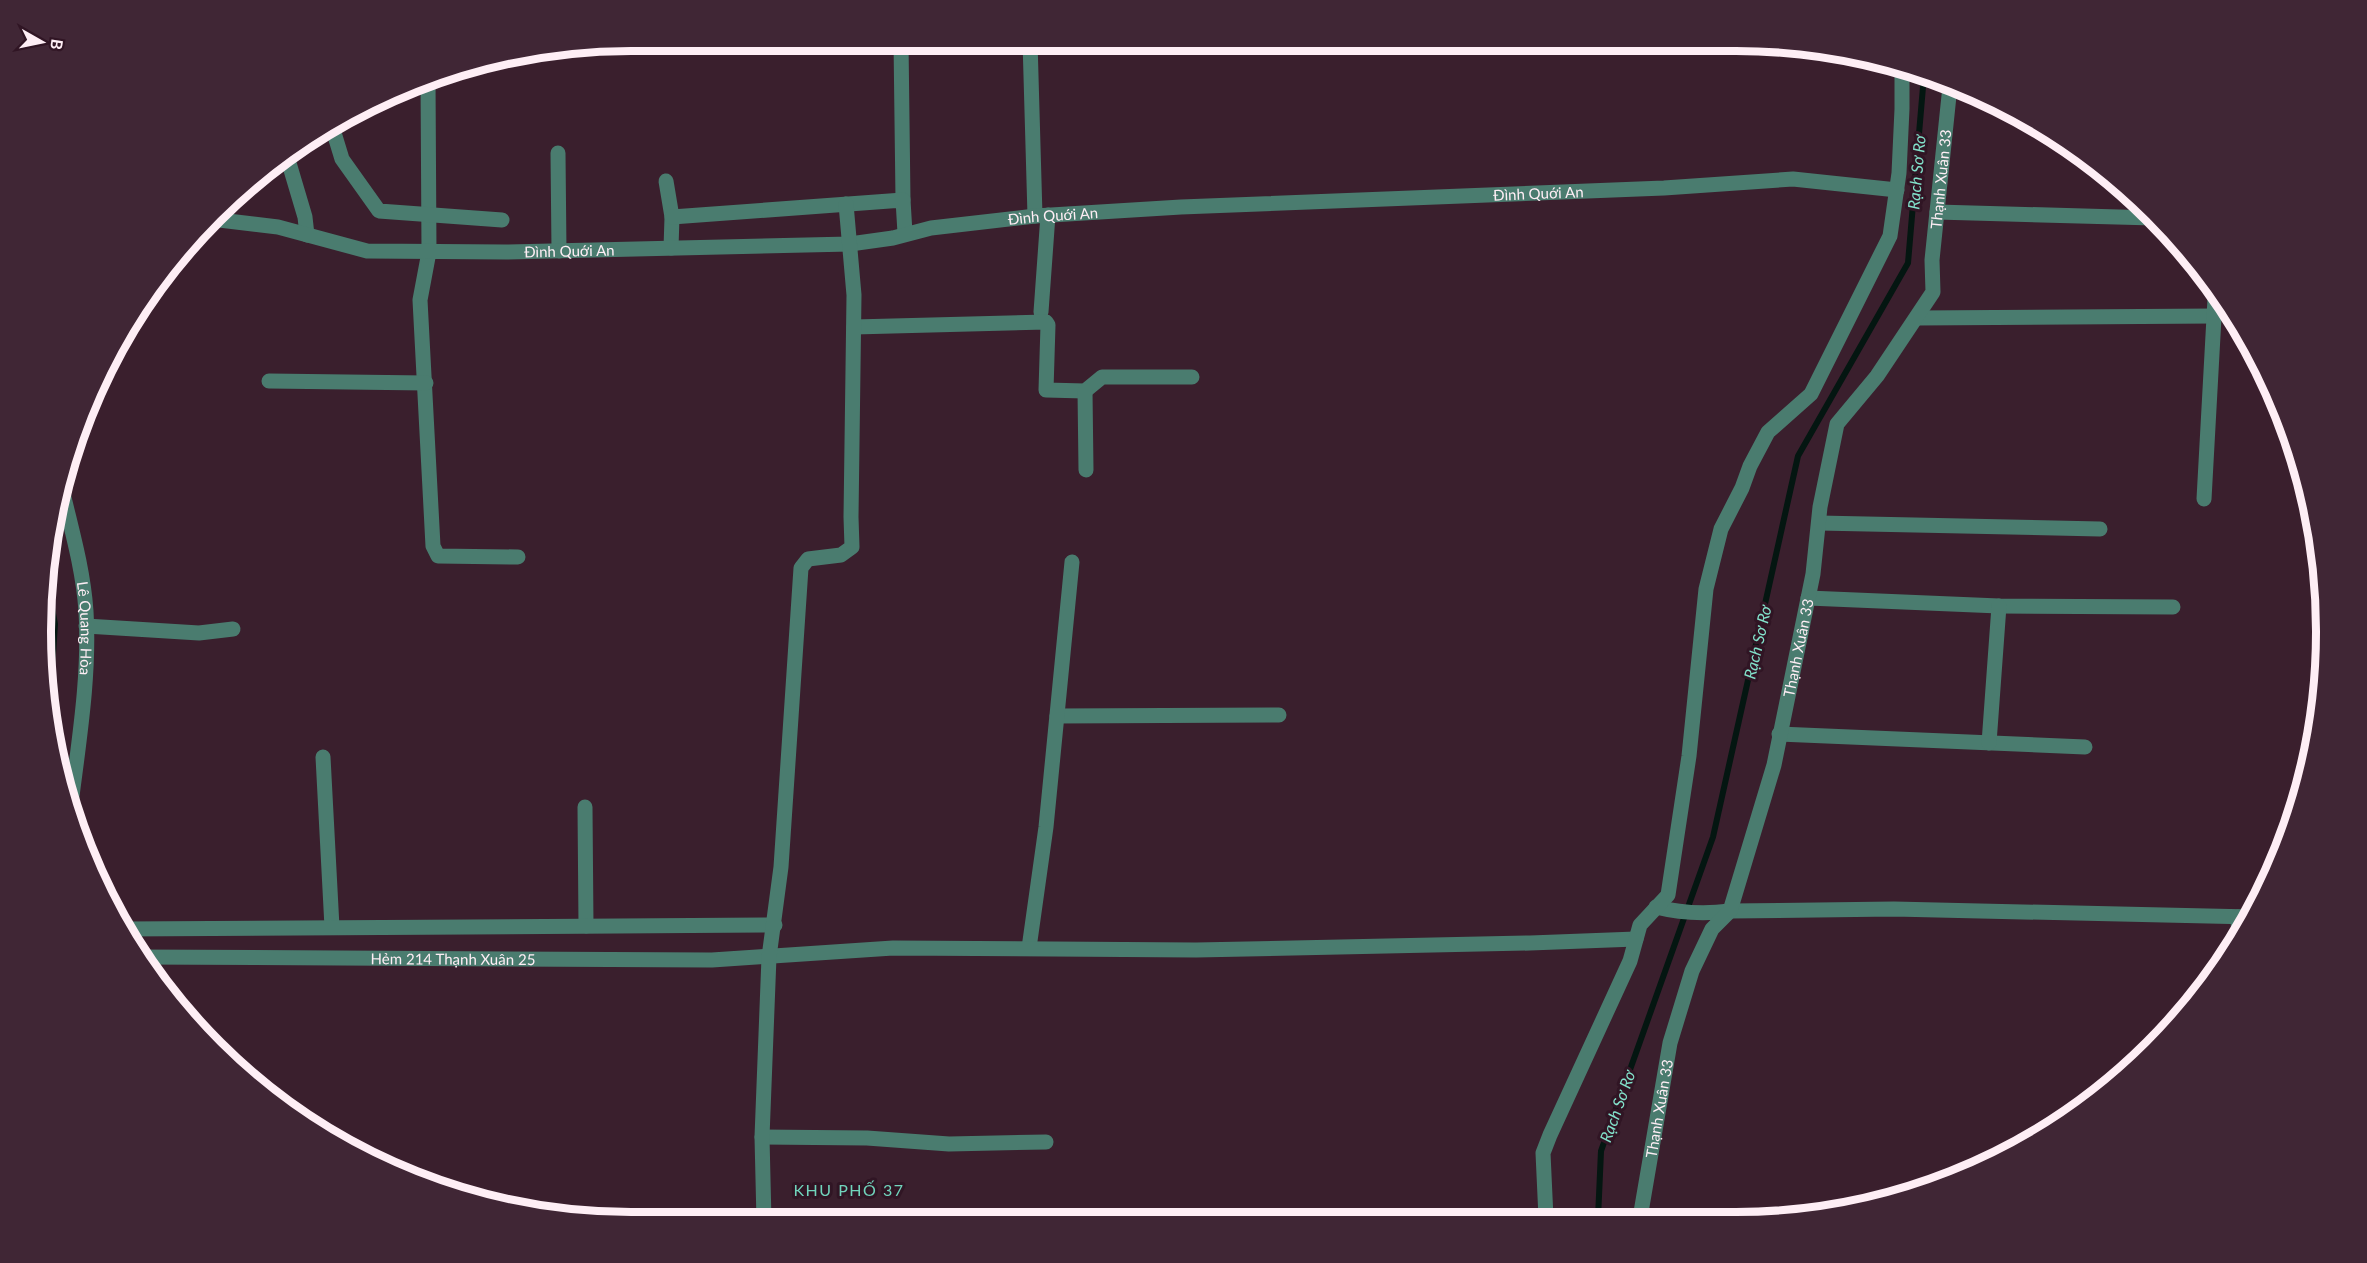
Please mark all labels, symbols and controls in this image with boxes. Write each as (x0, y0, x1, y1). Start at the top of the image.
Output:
north arrow (12, 12, 72, 72)
text: B (47, 38, 68, 51)
street label: Thạnh Xuân 33 (1926, 129, 1954, 230)
water label: Rạch Sơ Rơ (1903, 133, 1929, 210)
street label: Đình Quới An (1493, 182, 1584, 204)
street label: Đình Quới An (1007, 203, 1099, 228)
street label: Đình Quới An (524, 240, 615, 261)
street label: Lê Quang Hòa (74, 580, 96, 676)
street label: Thạnh Xuân 33 (1779, 597, 1817, 698)
water label: Rạch Sơ Rơ (1739, 602, 1775, 681)
street label: Hẻm 214 Thạnh Xuân 25 (371, 949, 535, 968)
street label: Thạnh Xuân 33 (1641, 1058, 1676, 1159)
water label: Rạch Sơ Rơ (1595, 1067, 1639, 1144)
district label: KHU PHỐ 37 (794, 1180, 904, 1199)

